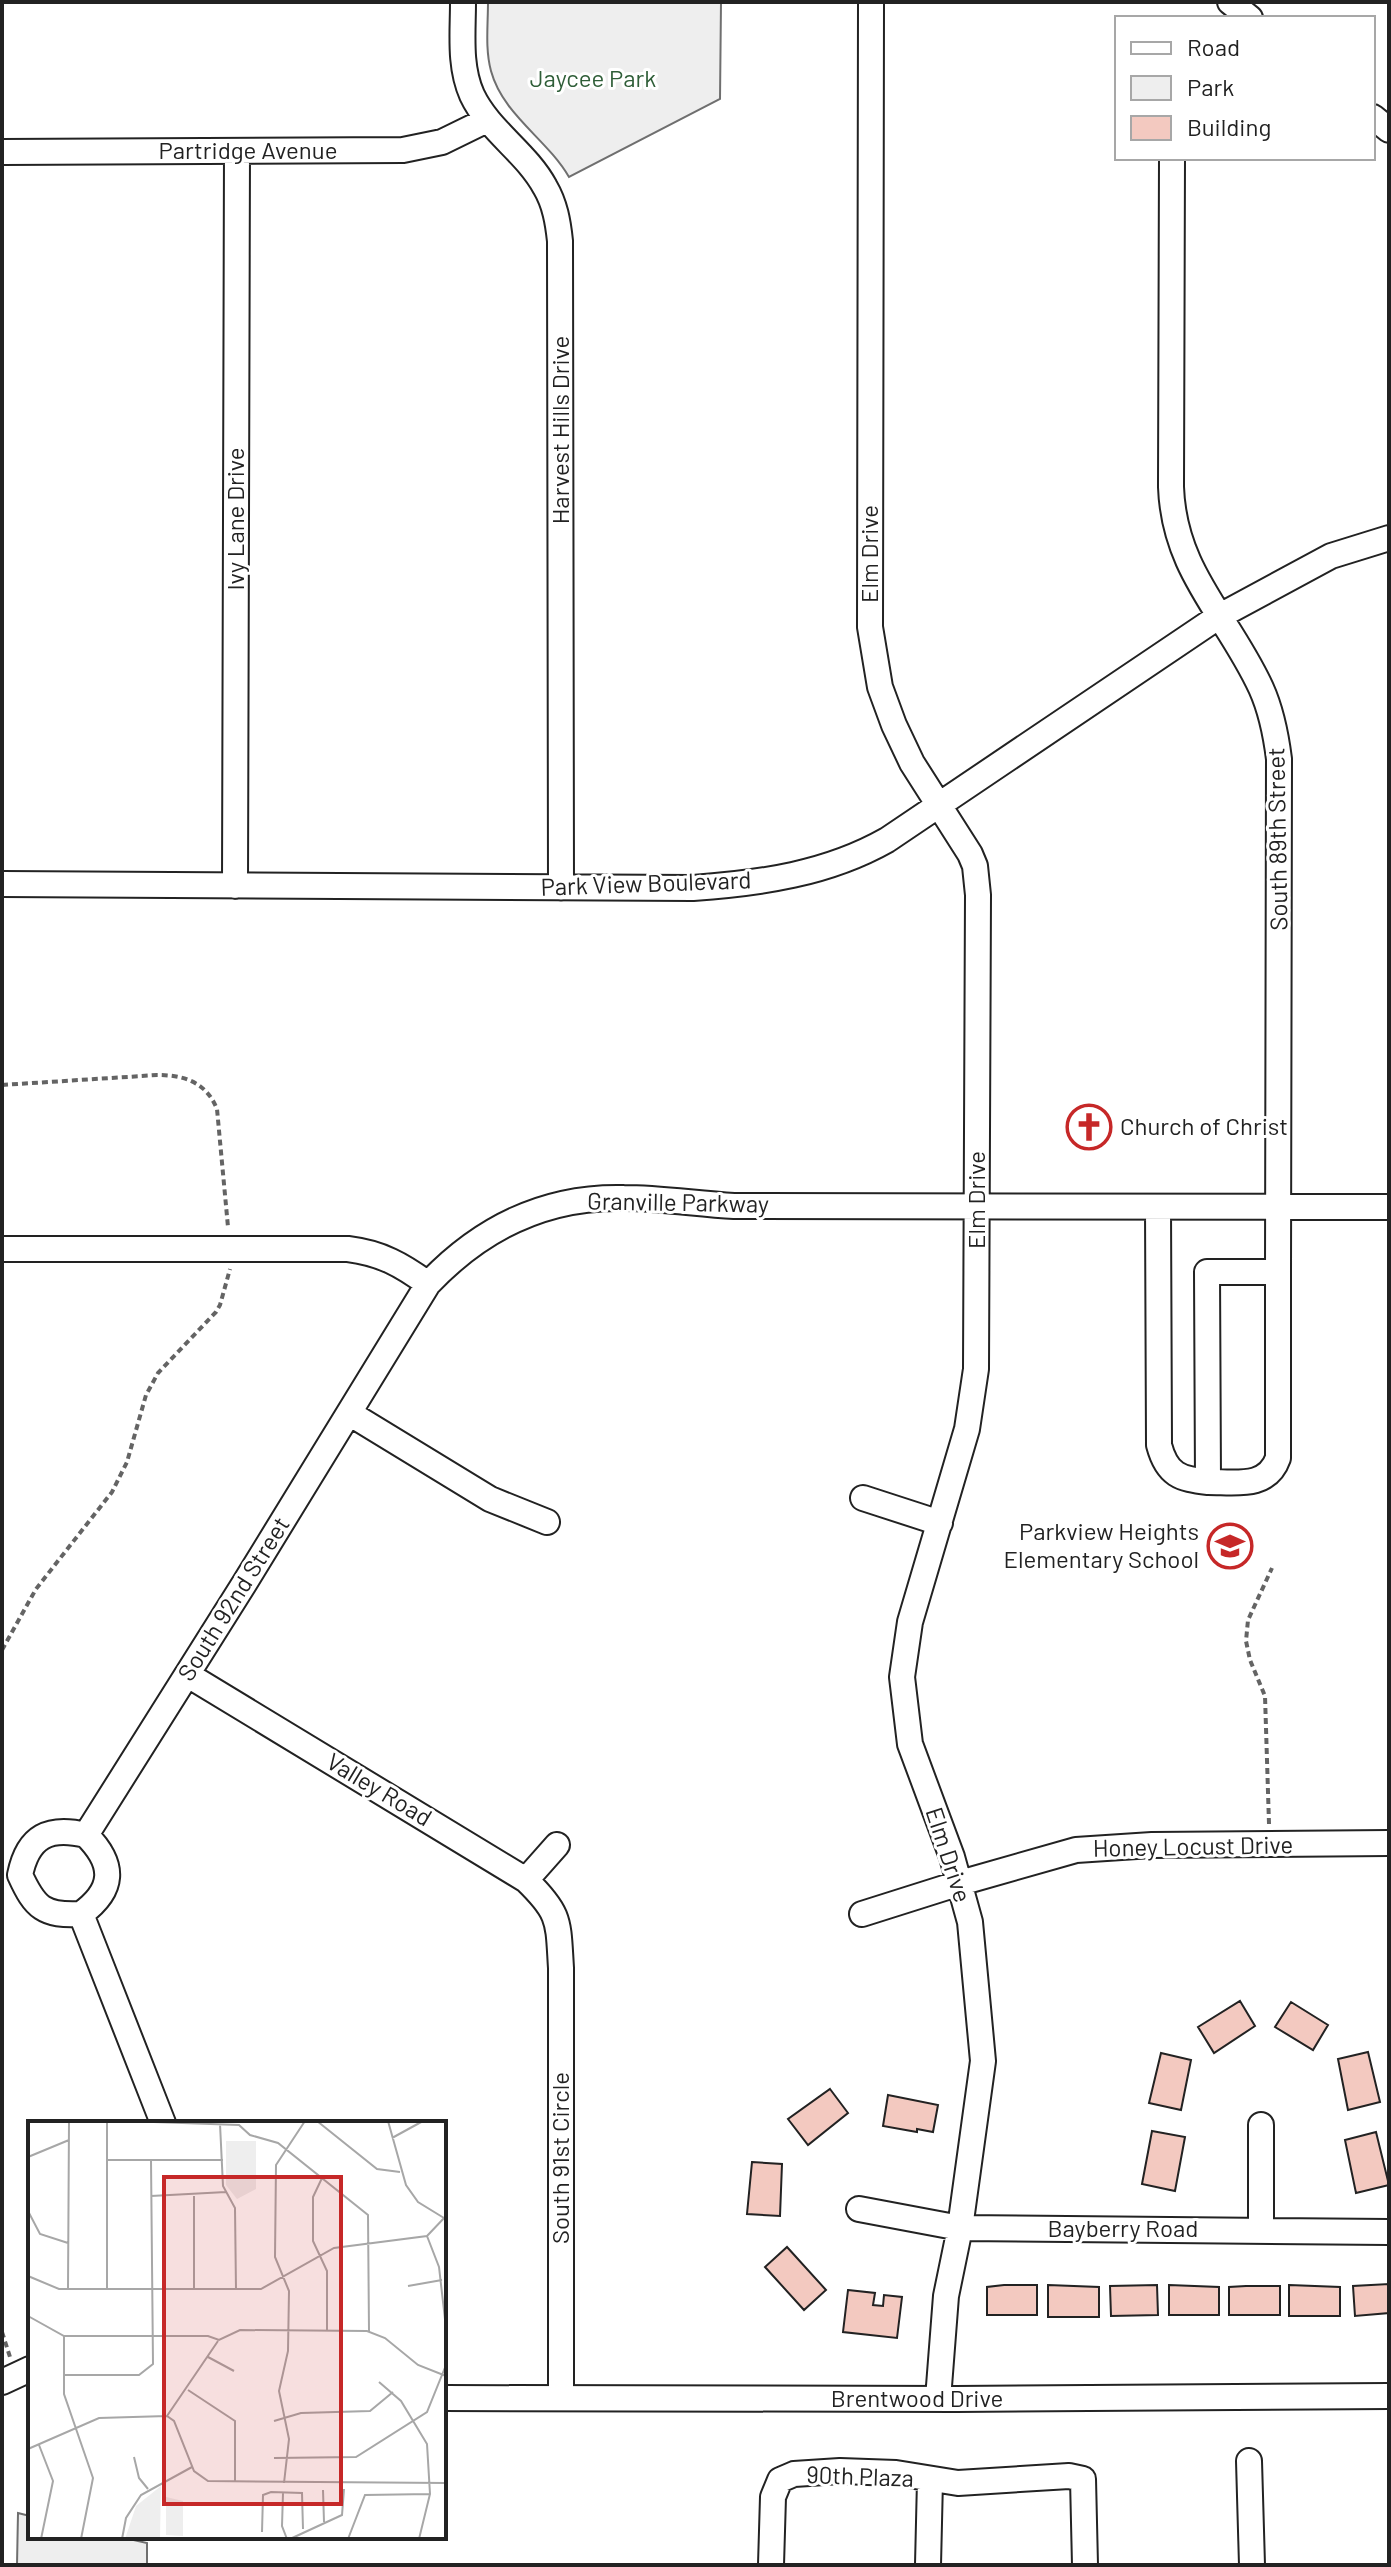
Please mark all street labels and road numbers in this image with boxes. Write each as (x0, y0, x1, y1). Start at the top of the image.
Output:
street label: Partridge Avenue (159, 135, 337, 164)
street label: Harvest Hills Drive (545, 336, 574, 524)
street label: Ivy Lane Drive (220, 447, 249, 591)
street label: Elm Drive (854, 505, 883, 603)
street label: South 89th Street (1260, 747, 1293, 931)
street label: Park View Boulevard (540, 864, 752, 901)
street label: Elm Drive (961, 1151, 990, 1249)
street label: Granville Parkway (587, 1185, 769, 1218)
street label: South 92nd Street (171, 1511, 295, 1686)
street label: Valley Road (322, 1746, 438, 1831)
street label: Elm Drive (920, 1803, 978, 1906)
street label: Honey Locust Drive (1092, 1829, 1293, 1862)
street label: South 91st Circle (545, 2072, 574, 2244)
street label: Bayberry Road (1048, 2213, 1198, 2242)
street label: Brentwood Drive (831, 2383, 1003, 2412)
street label: 90th Plaza (806, 2459, 914, 2492)

